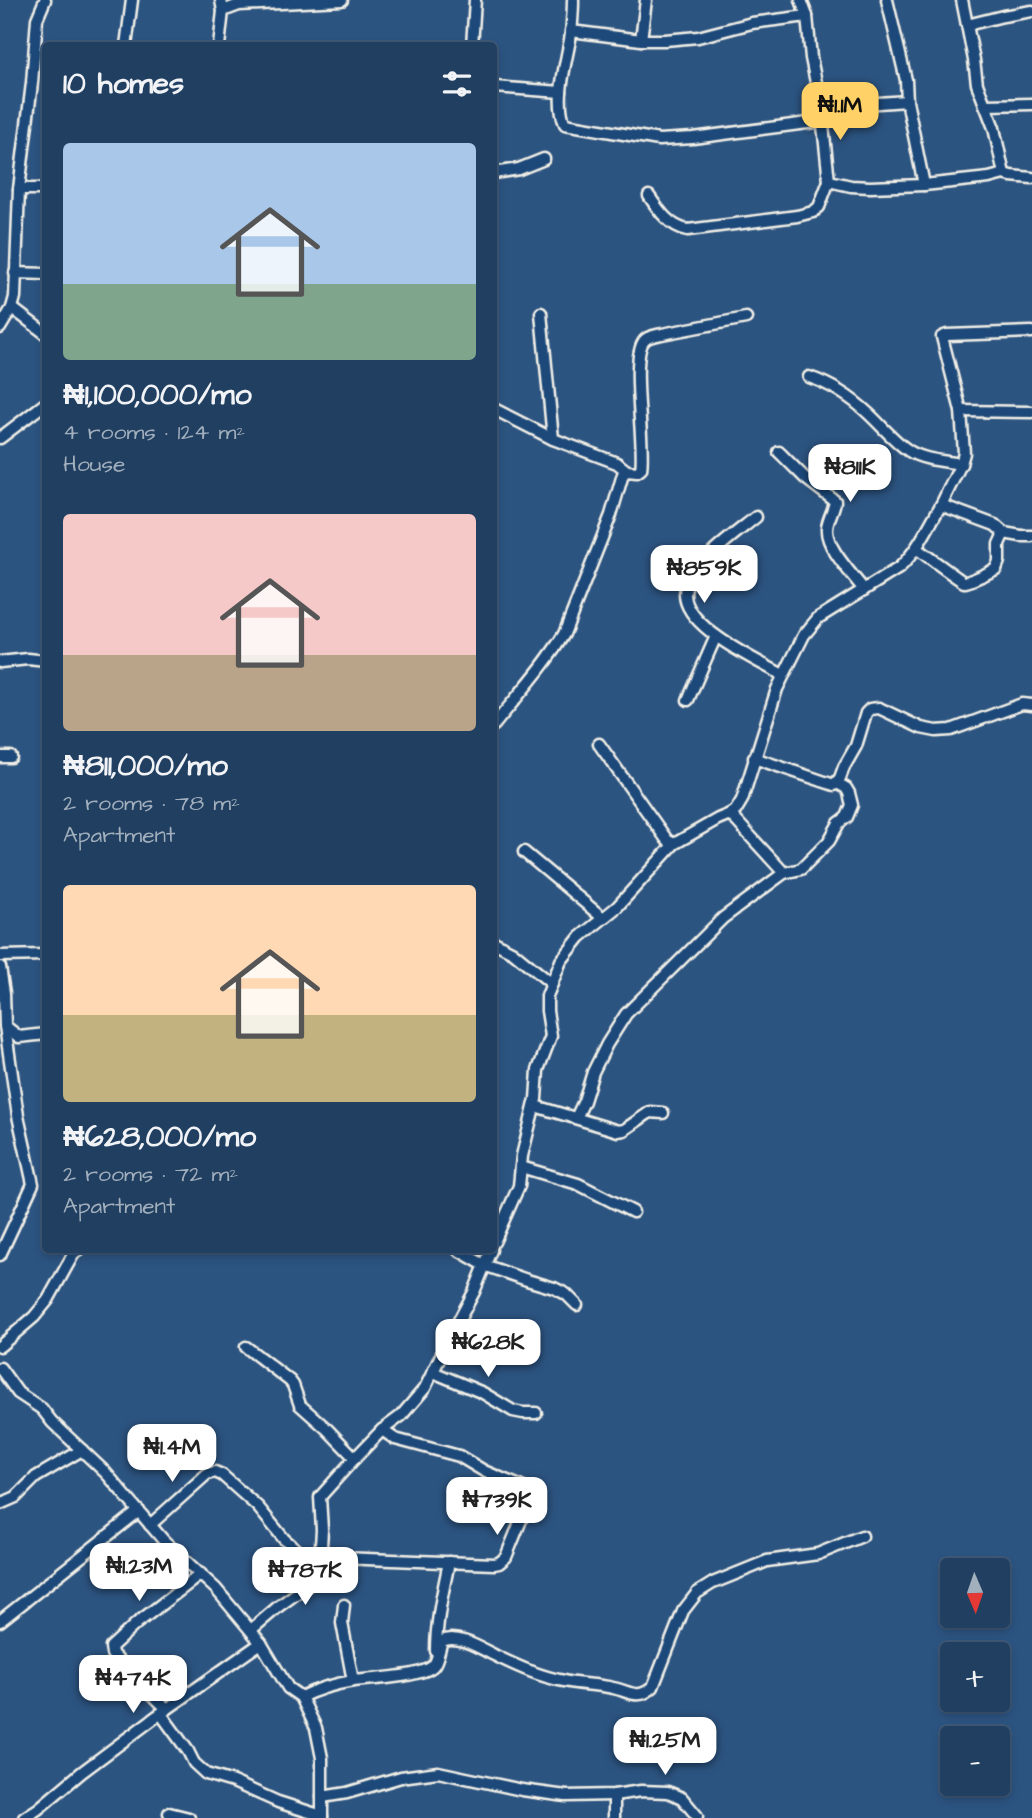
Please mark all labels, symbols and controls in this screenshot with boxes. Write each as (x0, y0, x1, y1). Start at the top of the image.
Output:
text: 10 homes (63, 63, 184, 105)
icon: filters (438, 65, 476, 103)
pin: ₦1.1M (791, 82, 889, 142)
text: ₦1.1M (818, 89, 862, 121)
icon: home (207, 189, 333, 315)
text: ₦1,100,000/mo (63, 374, 252, 416)
text: 4 rooms · 124 m² (63, 416, 245, 448)
pin: ₦811K (801, 444, 899, 504)
text: House (63, 448, 126, 480)
text: ₦811K (824, 451, 876, 483)
pin: ₦859K (655, 546, 753, 605)
text: ₦859K (667, 552, 741, 584)
icon: home (207, 560, 333, 686)
text: ₦811,000/mo (63, 745, 228, 787)
text: 2 rooms · 78 m² (63, 787, 240, 819)
text: Apartment (63, 819, 175, 851)
icon: home (207, 931, 333, 1057)
text: ₦628,000/mo (63, 1116, 256, 1158)
text: 2 rooms · 72 m² (63, 1158, 238, 1190)
text: Apartment (63, 1190, 175, 1222)
pin: ₦628K (439, 1320, 537, 1379)
text: ₦628K (451, 1326, 525, 1358)
pin: ₦1.4M (123, 1424, 221, 1484)
text: ₦1.4M (143, 1431, 201, 1463)
pin: ₦739K (448, 1478, 546, 1537)
text: ₦739K (462, 1484, 532, 1516)
pin: ₦1.23M (82, 1544, 196, 1603)
pin: ₦787K (256, 1548, 354, 1607)
text: ₦1.23M (106, 1550, 172, 1582)
text: ₦787K (268, 1554, 342, 1586)
north arrow (940, 1558, 1010, 1628)
map controls (940, 1558, 1010, 1796)
button: + (940, 1642, 1010, 1712)
pin: ₦474K (84, 1656, 182, 1715)
text: ₦474K (95, 1662, 171, 1694)
pin: ₦1.25M (608, 1718, 722, 1777)
text: ₦1.25M (629, 1724, 701, 1756)
button: − (940, 1726, 1010, 1796)

